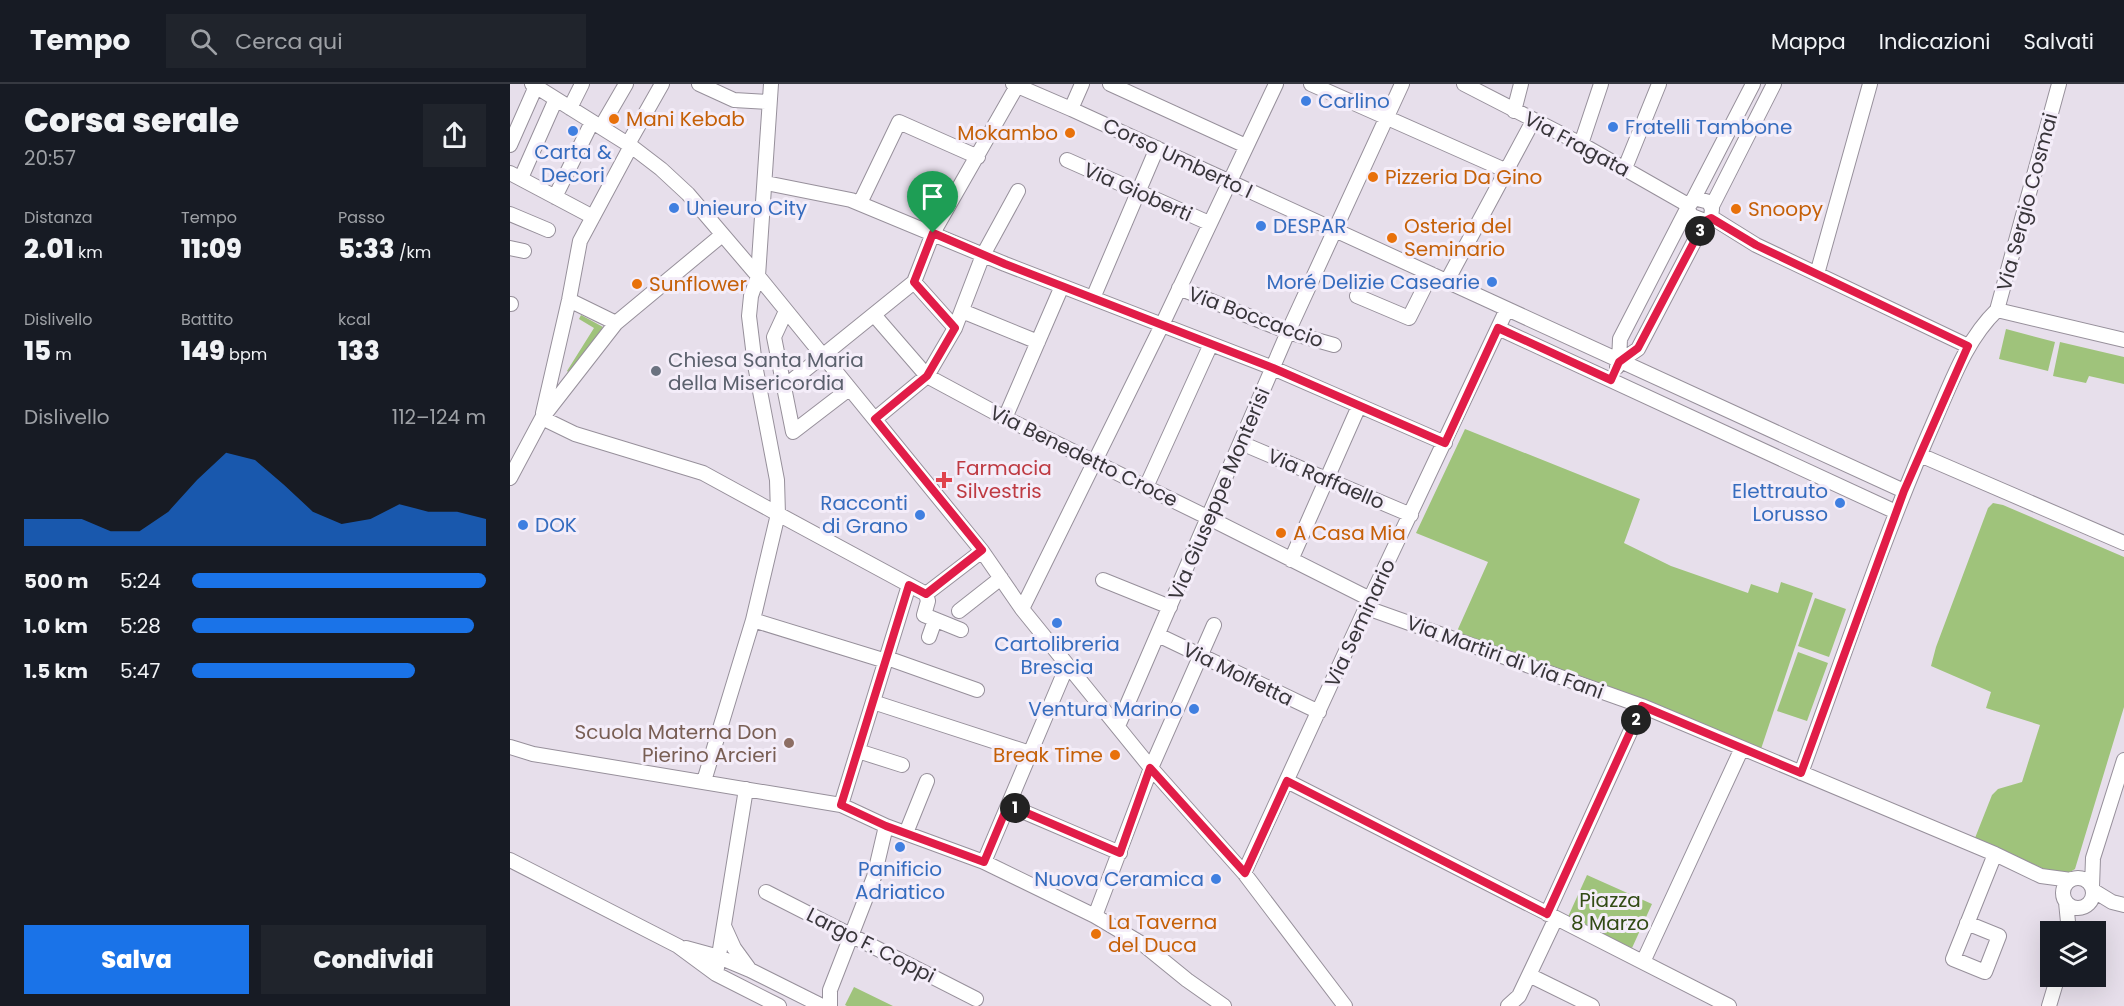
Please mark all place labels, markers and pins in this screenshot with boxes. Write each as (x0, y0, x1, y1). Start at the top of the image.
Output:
place label: Carlino (1318, 87, 1390, 115)
marker: Carlino (1299, 94, 1313, 108)
place label: Mani Kebab (626, 105, 745, 133)
marker: Mani Kebab (607, 112, 621, 126)
place label: Fratelli Tambone (1625, 113, 1792, 141)
place label: Mokambo (957, 119, 1058, 147)
marker: Fratelli Tambone (1606, 120, 1620, 134)
marker: Carta & Decori (566, 124, 580, 138)
marker: Mokambo (1063, 126, 1077, 140)
place label: Carta & Decori (534, 138, 612, 189)
place label: Pizzeria Da Gino (1385, 163, 1542, 191)
marker: Pizzeria Da Gino (1366, 170, 1380, 184)
pin (907, 171, 958, 233)
place label: Unieuro City (686, 194, 807, 222)
place label: Snoopy (1748, 195, 1823, 223)
marker: Unieuro City (667, 201, 681, 215)
marker: Snoopy (1729, 202, 1743, 216)
place label: DESPAR (1273, 212, 1346, 240)
place label: Osteria del Seminario (1404, 212, 1512, 263)
pin: 3 (1685, 216, 1715, 246)
marker: DESPAR (1254, 219, 1268, 233)
marker: Osteria del Seminario (1385, 231, 1399, 245)
place label: Moré Delizie Casearie (1267, 268, 1480, 296)
place label: Sunflower (649, 270, 747, 298)
marker: Moré Delizie Casearie (1485, 275, 1499, 289)
marker: Sunflower (630, 277, 644, 291)
place label: Chiesa Santa Maria della Misericordia (668, 346, 864, 397)
marker: Chiesa Santa Maria della Misericordia (649, 364, 663, 378)
place label: Farmacia Silvestris (956, 454, 1052, 505)
marker: Farmacia Silvestris (937, 473, 951, 487)
place label: Elettrauto Lorusso (1732, 477, 1828, 528)
place label: Racconti di Grano (820, 489, 908, 540)
marker: Elettrauto Lorusso (1833, 496, 1847, 510)
marker: Racconti di Grano (913, 508, 927, 522)
place label: DOK (535, 511, 577, 539)
marker: DOK (516, 518, 530, 532)
place label: A Casa Mia (1293, 519, 1406, 547)
marker: A Casa Mia (1274, 526, 1288, 540)
marker: Cartolibreria Brescia (1050, 616, 1064, 630)
place label: Cartolibreria Brescia (994, 630, 1120, 681)
place label: Ventura Marino (1028, 695, 1182, 723)
marker: Ventura Marino (1187, 702, 1201, 716)
pin: 2 (1621, 705, 1651, 735)
place label: Scuola Materna Don Pierino Arcieri (574, 718, 777, 769)
marker: Scuola Materna Don Pierino Arcieri (782, 736, 796, 750)
place label: Break Time (993, 741, 1103, 769)
marker: Break Time (1108, 748, 1122, 762)
pin: 1 (1000, 793, 1030, 823)
marker: Panificio Adriatico (893, 840, 907, 854)
place label: Panificio Adriatico (855, 855, 945, 906)
place label: Nuova Ceramica (1034, 865, 1204, 893)
marker: Nuova Ceramica (1209, 872, 1223, 886)
place label: La Taverna del Duca (1108, 908, 1217, 959)
marker: La Taverna del Duca (1089, 927, 1103, 941)

